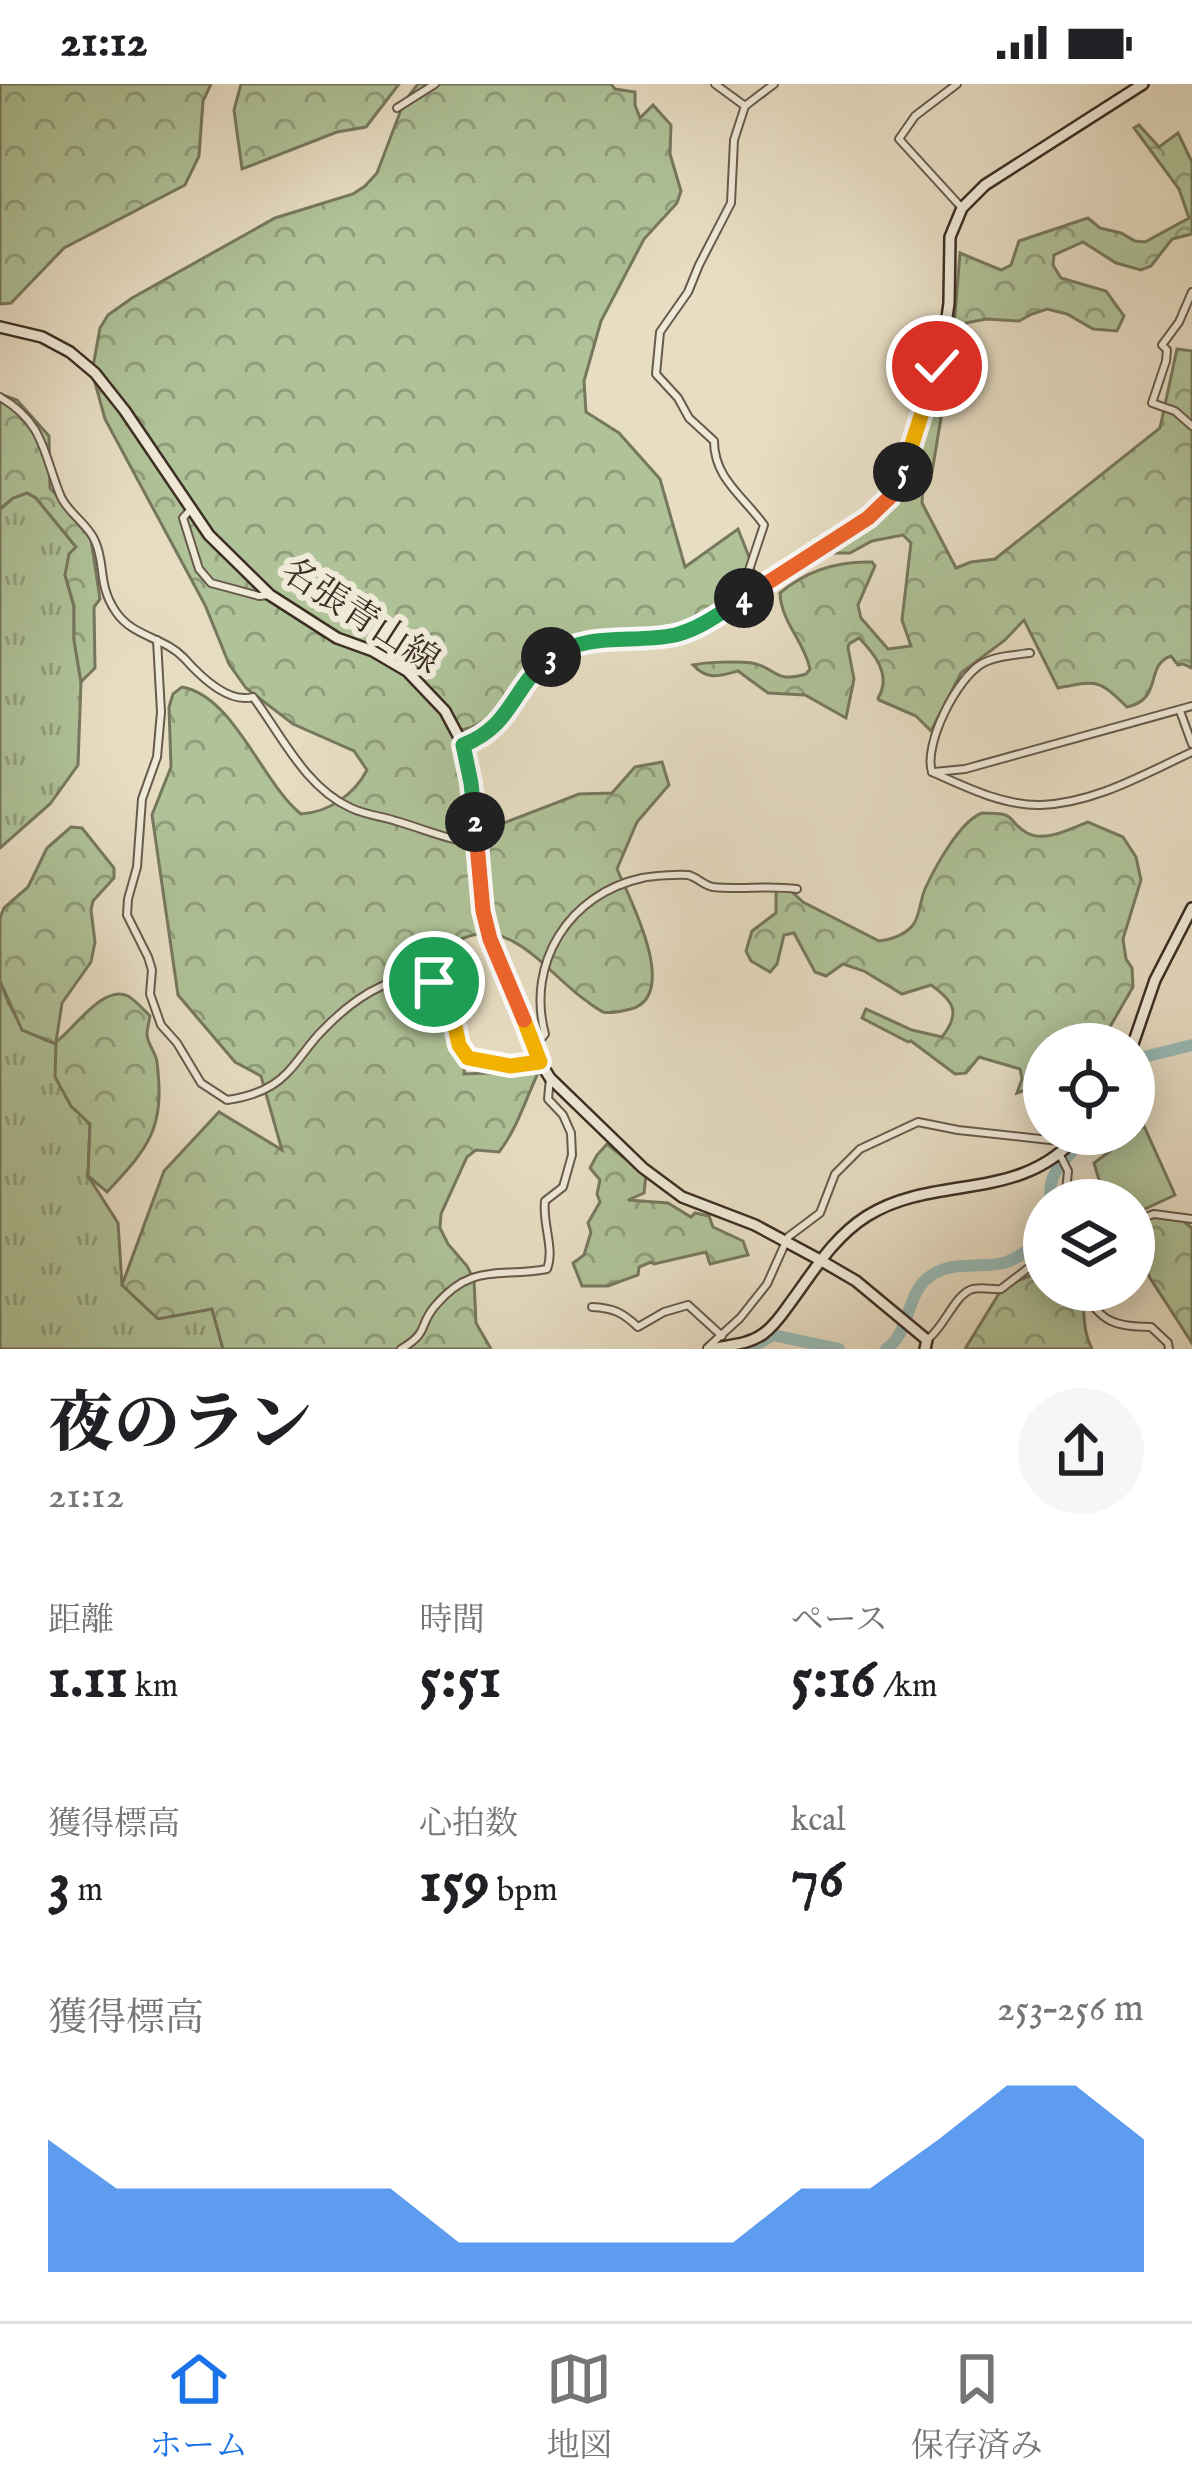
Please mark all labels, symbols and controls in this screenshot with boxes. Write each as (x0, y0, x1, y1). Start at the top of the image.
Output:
text: 21:12 (60, 14, 148, 71)
pin (886, 315, 988, 417)
icon: check (904, 333, 970, 399)
pin: 5 (873, 442, 933, 502)
text: 5 (897, 451, 909, 493)
street label: 名張青山線 (272, 549, 448, 685)
pin: 4 (714, 568, 774, 628)
text: 4 (736, 577, 752, 619)
pin: 3 (521, 627, 581, 687)
text: 3 (545, 636, 557, 678)
pin: 2 (445, 792, 505, 852)
text: 2 (467, 801, 483, 843)
pin (383, 931, 485, 1033)
icon: arrive (401, 949, 467, 1015)
map controls (1023, 1023, 1155, 1311)
button: locate (1023, 1023, 1155, 1155)
button: layers (1023, 1179, 1155, 1311)
text: 夜のラン (48, 1385, 312, 1469)
button: share (1018, 1388, 1144, 1514)
text: 21:12 (48, 1472, 124, 1521)
text: 距離 (48, 1600, 114, 1642)
text: 時間 (419, 1600, 485, 1642)
text: ペース (791, 1600, 888, 1642)
text: 1.11 (48, 1642, 128, 1718)
text: 5:51 (419, 1642, 501, 1718)
text: 5:16 (791, 1642, 876, 1718)
text: km (128, 1666, 178, 1708)
text: /km (876, 1666, 938, 1708)
text: kcal (791, 1800, 846, 1842)
text: 獲得標高 (48, 1804, 180, 1846)
text: 心拍数 (419, 1804, 518, 1846)
text: 76 (791, 1842, 844, 1918)
text: 3 (48, 1846, 70, 1922)
text: 159 (419, 1846, 490, 1922)
text: m (70, 1870, 103, 1912)
text: bpm (490, 1870, 558, 1912)
text: 253–256 m (997, 1985, 1144, 2034)
text: 獲得標高 (48, 1995, 204, 2044)
tab: ホーム (149, 2346, 248, 2468)
tab: 地図 (546, 2346, 612, 2468)
tab: 保存済み (911, 2346, 1043, 2468)

